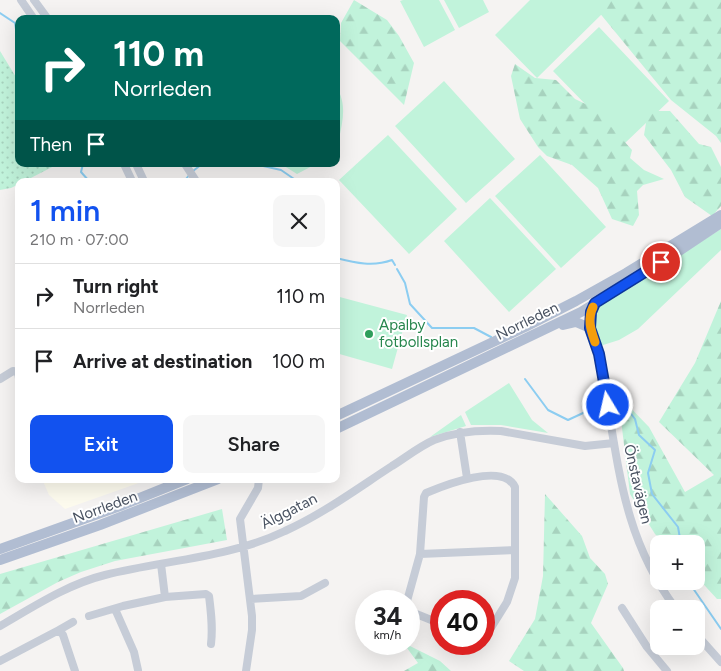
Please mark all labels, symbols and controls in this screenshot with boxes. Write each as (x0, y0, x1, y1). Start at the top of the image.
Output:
text: 110 m (113, 33, 204, 75)
icon: right (30, 35, 95, 100)
text: Norrleden (113, 75, 212, 102)
icon: arrive (82, 130, 110, 158)
text: Then (30, 133, 72, 156)
text: 1 min (30, 192, 100, 229)
button: close (273, 195, 325, 247)
text: 210 m · 07:00 (30, 230, 129, 249)
pin (640, 241, 682, 283)
icon: arrive (647, 248, 675, 276)
text: Turn right (73, 275, 159, 298)
icon: right (30, 282, 58, 310)
text: 110 m (276, 285, 325, 308)
text: Norrleden (73, 298, 145, 317)
street label: Norrleden (493, 298, 561, 344)
place label: Apalby fotbollsplan (379, 316, 458, 351)
marker: Apalby fotbollsplan (363, 328, 375, 340)
icon: arrive (30, 347, 58, 375)
text: Arrive at destination (73, 350, 252, 373)
text: 100 m (272, 350, 325, 373)
position arrow (581, 378, 633, 430)
button: Exit (30, 415, 173, 473)
button: Share (183, 415, 325, 473)
street label: Önstavägen (620, 443, 656, 525)
street label: Norrleden (70, 487, 140, 527)
street label: Älggatan (258, 489, 320, 533)
map controls (650, 535, 705, 655)
button: + (650, 535, 705, 590)
speed limit sign: 40 (430, 590, 495, 655)
button: − (650, 600, 705, 655)
text: 34 (373, 601, 402, 631)
text: km/h (374, 628, 401, 642)

